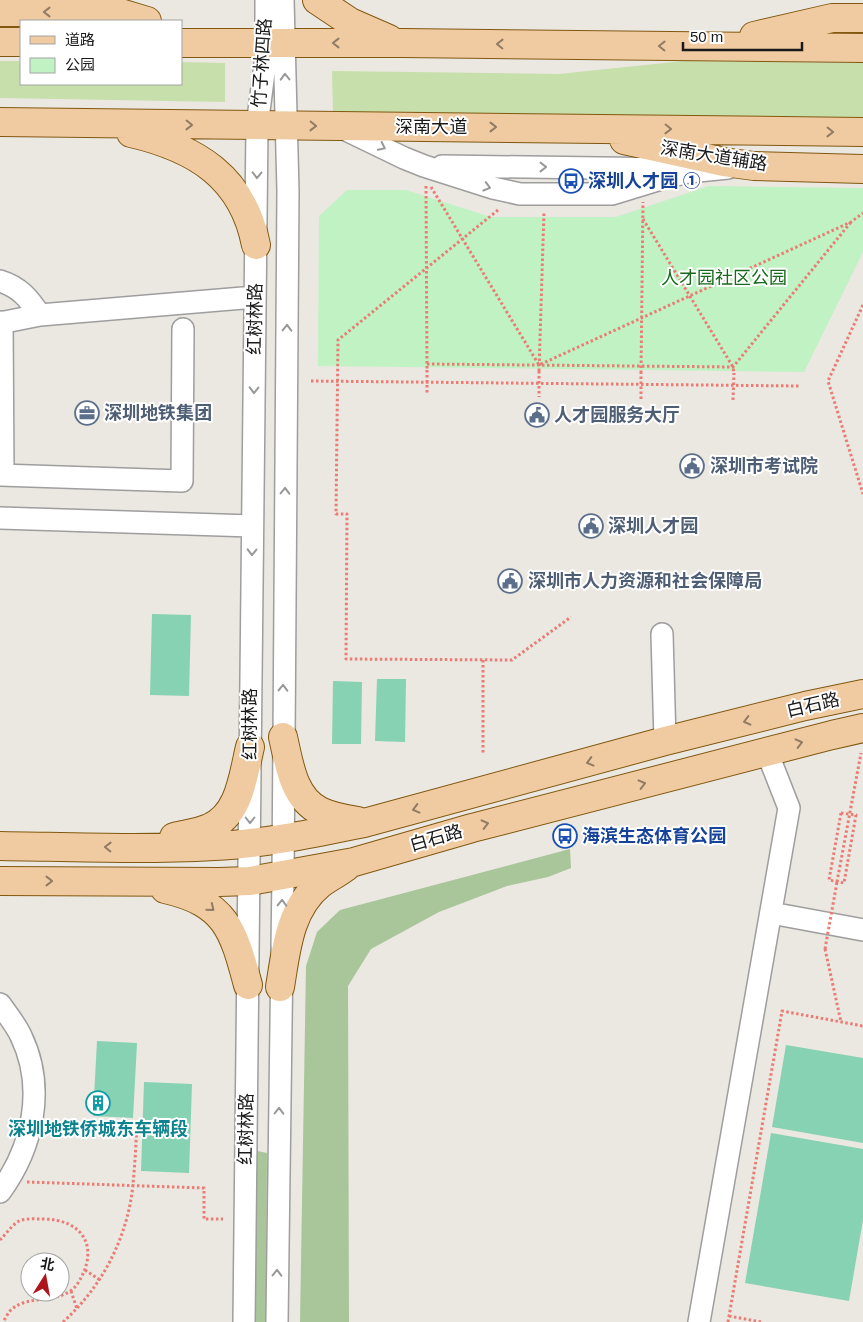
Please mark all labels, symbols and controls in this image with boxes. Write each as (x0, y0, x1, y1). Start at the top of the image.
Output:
one-way arrow (43, 7, 50, 17)
street label: 竹子林四路 (249, 17, 275, 109)
legend (20, 20, 182, 85)
scale bar (683, 20, 802, 52)
text: 50 m (690, 28, 723, 45)
text: 道路 (65, 31, 95, 48)
one-way arrow (332, 38, 340, 48)
one-way arrow (496, 39, 504, 49)
one-way arrow (658, 41, 666, 51)
text: 公园 (65, 56, 95, 73)
one-way arrow (280, 73, 290, 81)
street label: 深南大道 (395, 117, 467, 137)
one-way arrow (185, 120, 193, 130)
one-way arrow (309, 121, 317, 132)
one-way arrow (490, 122, 498, 132)
one-way arrow (664, 124, 672, 134)
one-way arrow (827, 126, 835, 137)
street label: 深南大道辅路 (659, 138, 769, 174)
one-way arrow (376, 141, 385, 151)
one-way arrow (540, 162, 547, 172)
bus stop icon: 深圳人才园 ① (558, 168, 584, 194)
one-way arrow (252, 171, 262, 179)
place label: 深圳人才园 ① (588, 171, 701, 191)
one-way arrow (483, 181, 491, 191)
park label: 人才园社区公园 (661, 268, 787, 288)
street label: 红树林路 (244, 283, 266, 355)
one-way arrow (282, 324, 292, 332)
one-way arrow (249, 386, 259, 394)
office icon: 深圳地铁集团 (74, 400, 100, 426)
public building icon: 人才园服务大厅 (524, 402, 550, 428)
place label: 深圳地铁集团 (104, 403, 212, 423)
place label: 人才园服务大厅 (554, 405, 680, 425)
public building icon: 深圳市考试院 (679, 453, 705, 479)
place label: 深圳市考试院 (710, 456, 818, 476)
one-way arrow (280, 486, 290, 494)
public building icon: 深圳人才园 (578, 513, 604, 539)
place label: 深圳人才园 (608, 516, 698, 536)
one-way arrow (247, 548, 257, 556)
public building icon: 深圳市人力资源和社会保障局 (497, 568, 523, 594)
place label: 深圳市人力资源和社会保障局 (528, 571, 762, 591)
one-way arrow (278, 684, 289, 692)
street label: 红树林路 (240, 688, 260, 760)
street label: 白石路 (784, 689, 842, 721)
one-way arrow (743, 715, 752, 726)
one-way arrow (795, 738, 804, 749)
one-way arrow (587, 756, 595, 766)
one-way arrow (637, 779, 646, 790)
one-way arrow (413, 803, 421, 813)
one-way arrow (245, 816, 255, 824)
one-way arrow (480, 820, 488, 830)
street label: 白石路 (407, 821, 465, 855)
bus stop icon: 海滨生态体育公园 (552, 823, 578, 849)
place label: 海滨生态体育公园 (582, 826, 726, 846)
one-way arrow (103, 842, 111, 852)
one-way arrow (45, 876, 53, 886)
one-way arrow (277, 899, 287, 906)
one-way arrow (205, 902, 214, 911)
building icon: 深圳地铁侨城东车辆段 (85, 1090, 111, 1116)
street label: 红树林路 (235, 1093, 257, 1165)
one-way arrow (274, 1107, 284, 1114)
place label: 深圳地铁侨城东车辆段 (8, 1119, 188, 1139)
north arrow (20, 1252, 70, 1302)
text: 北 (39, 1255, 56, 1273)
one-way arrow (272, 1269, 282, 1277)

